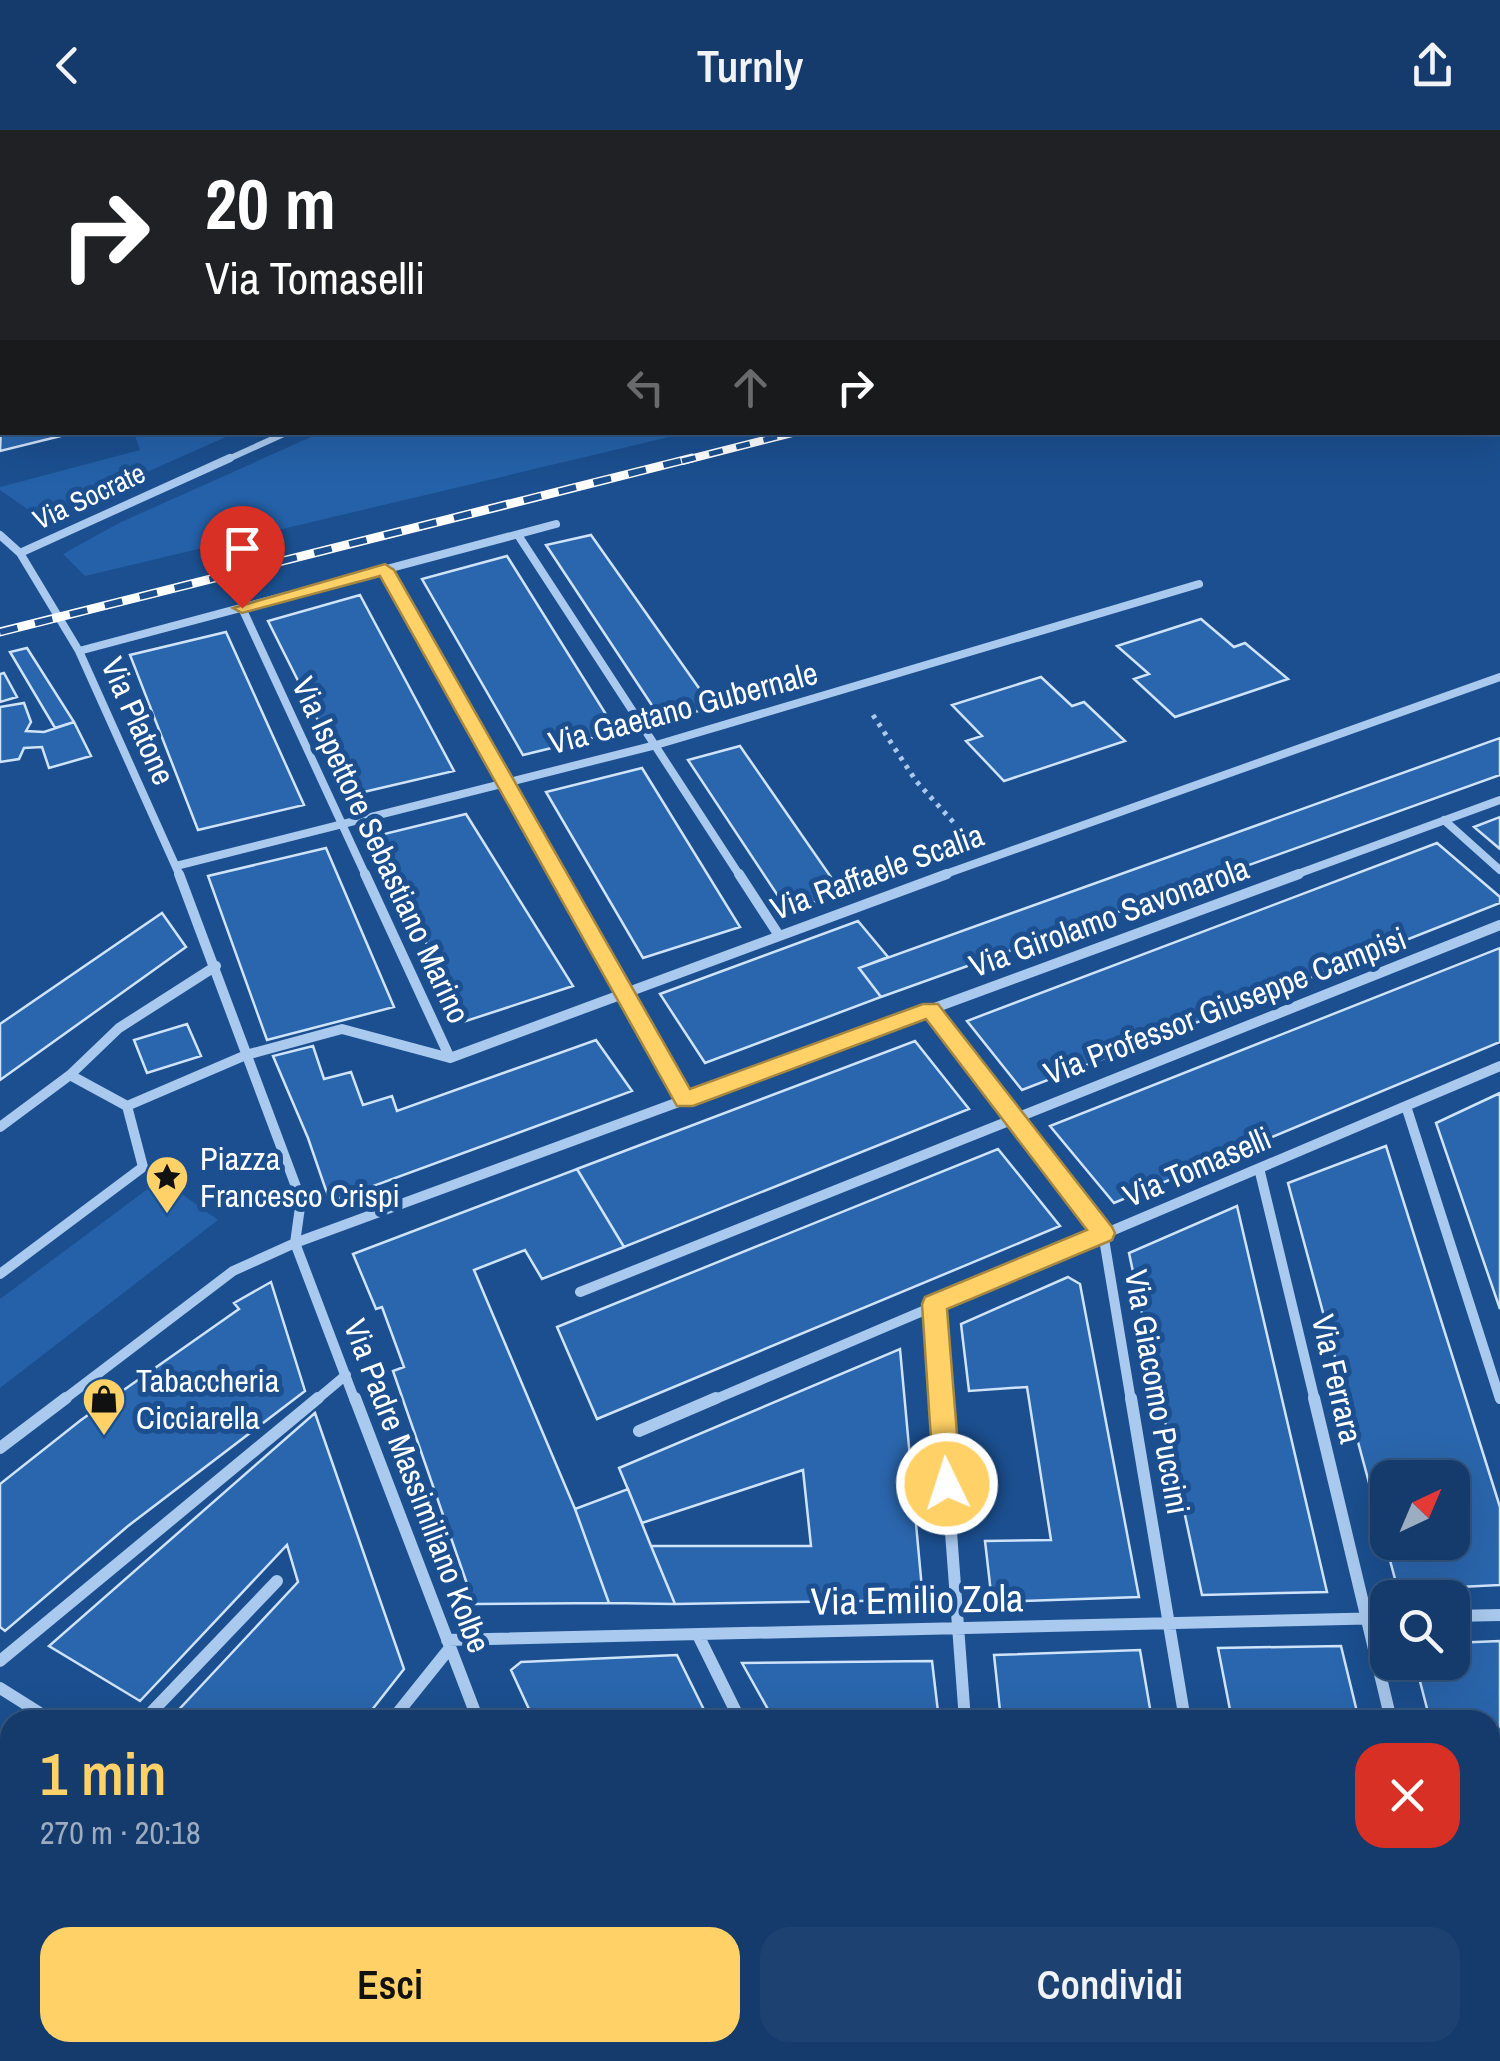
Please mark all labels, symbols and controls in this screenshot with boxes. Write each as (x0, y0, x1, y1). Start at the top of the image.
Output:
text: Turnly (697, 35, 803, 96)
icon: back (40, 38, 95, 93)
icon: share (1405, 38, 1460, 93)
text: 20 m (205, 157, 336, 251)
icon: right (40, 170, 170, 300)
text: Via Tomaselli (205, 247, 425, 308)
icon: left (618, 360, 673, 415)
icon: ahead (723, 360, 778, 415)
icon: right (828, 360, 883, 415)
street label: Via Socrate (27, 454, 151, 538)
pin (200, 506, 285, 609)
icon: arrive (215, 521, 270, 576)
street label: Via Platone (91, 650, 186, 791)
street label: Via Gaetano Gubernale (544, 651, 822, 764)
street label: Via Ispettore Sebastiano Marino (282, 670, 481, 1030)
street label: Via Raffaele Scalia (764, 813, 990, 930)
street label: Via Girolamo Savonarola (963, 846, 1255, 987)
street label: Via Professor Giuseppe Campisi (1038, 917, 1412, 1095)
street label: Via Tomaselli (1116, 1116, 1277, 1217)
place label: Piazza Francesco Crispi (200, 1137, 400, 1217)
place icon: Piazza Francesco Crispi (144, 1154, 190, 1215)
street label: Via Giacomo Puccini (1115, 1266, 1200, 1518)
street label: Via Ferrara (1302, 1310, 1373, 1448)
street label: Via Padre Massimiliano Kolbe (334, 1313, 501, 1659)
place label: Tabaccheria Cicciarella (136, 1359, 280, 1439)
shop icon: Tabaccheria Cicciarella (81, 1376, 127, 1437)
position arrow (895, 1432, 999, 1536)
north arrow (1370, 1460, 1470, 1560)
map controls (1370, 1460, 1470, 1680)
street label: Via Emilio Zola (810, 1572, 1024, 1627)
button: search (1370, 1580, 1470, 1680)
text: 1 min (40, 1733, 167, 1814)
button: close (1355, 1743, 1460, 1848)
text: 270 m · 20:18 (40, 1811, 200, 1854)
button: Esci (40, 1927, 740, 2042)
button: Condividi (760, 1927, 1460, 2042)

